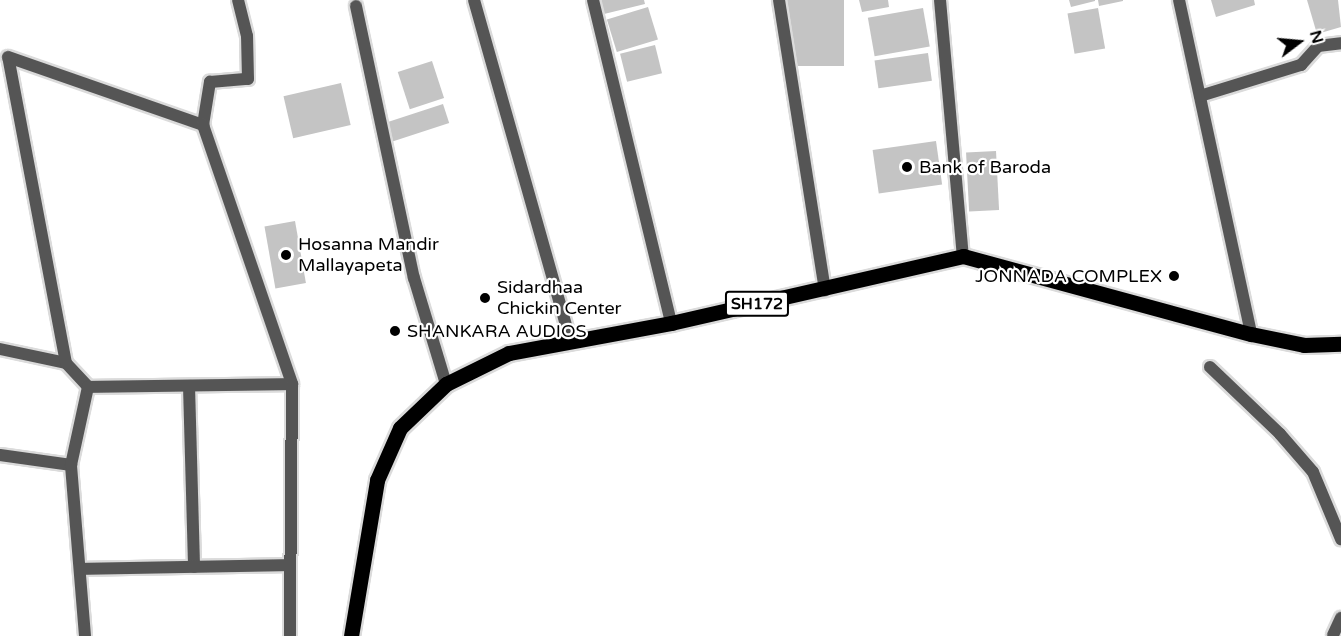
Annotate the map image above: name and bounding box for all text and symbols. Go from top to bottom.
north arrow [1269,12,1329,72]
text: N [1305,28,1328,46]
place label: Bank of Baroda [919,156,1051,178]
marker: Bank of Baroda [900,160,914,174]
place label: Hosanna Mandir Mallayapeta [298,234,439,276]
marker: Hosanna Mandir Mallayapeta [279,248,293,262]
place label: JONNADA COMPLEX [975,265,1162,287]
marker: JONNADA COMPLEX [1167,269,1181,283]
place label: Sidardhaa Chickin Center [497,277,621,320]
marker: Sidardhaa Chickin Center [478,291,492,305]
road number: SH172 [724,291,790,317]
place label: SHANKARA AUDIOS [407,320,587,342]
marker: SHANKARA AUDIOS [388,324,402,338]

